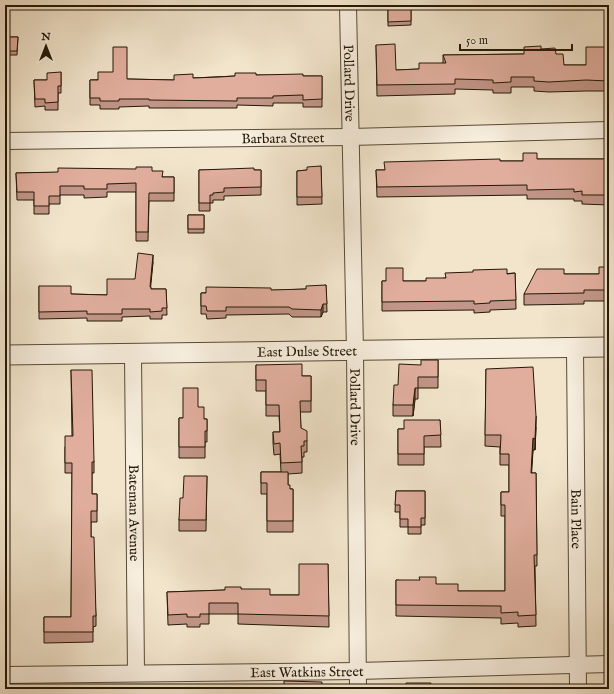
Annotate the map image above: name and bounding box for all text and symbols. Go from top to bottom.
north arrow [26,26,66,66]
scale bar [460,26,572,52]
text: N [40,30,51,44]
text: 50 m [466,33,488,48]
street label: Pollard Drive [339,44,358,122]
street label: Barbara Street [241,129,325,148]
street label: East Dulse Street [257,342,357,362]
street label: Pollard Drive [345,368,364,446]
street label: Bateman Avenue [124,465,143,562]
street label: Bain Place [566,489,585,550]
street label: East Watkins Street [250,663,364,682]

